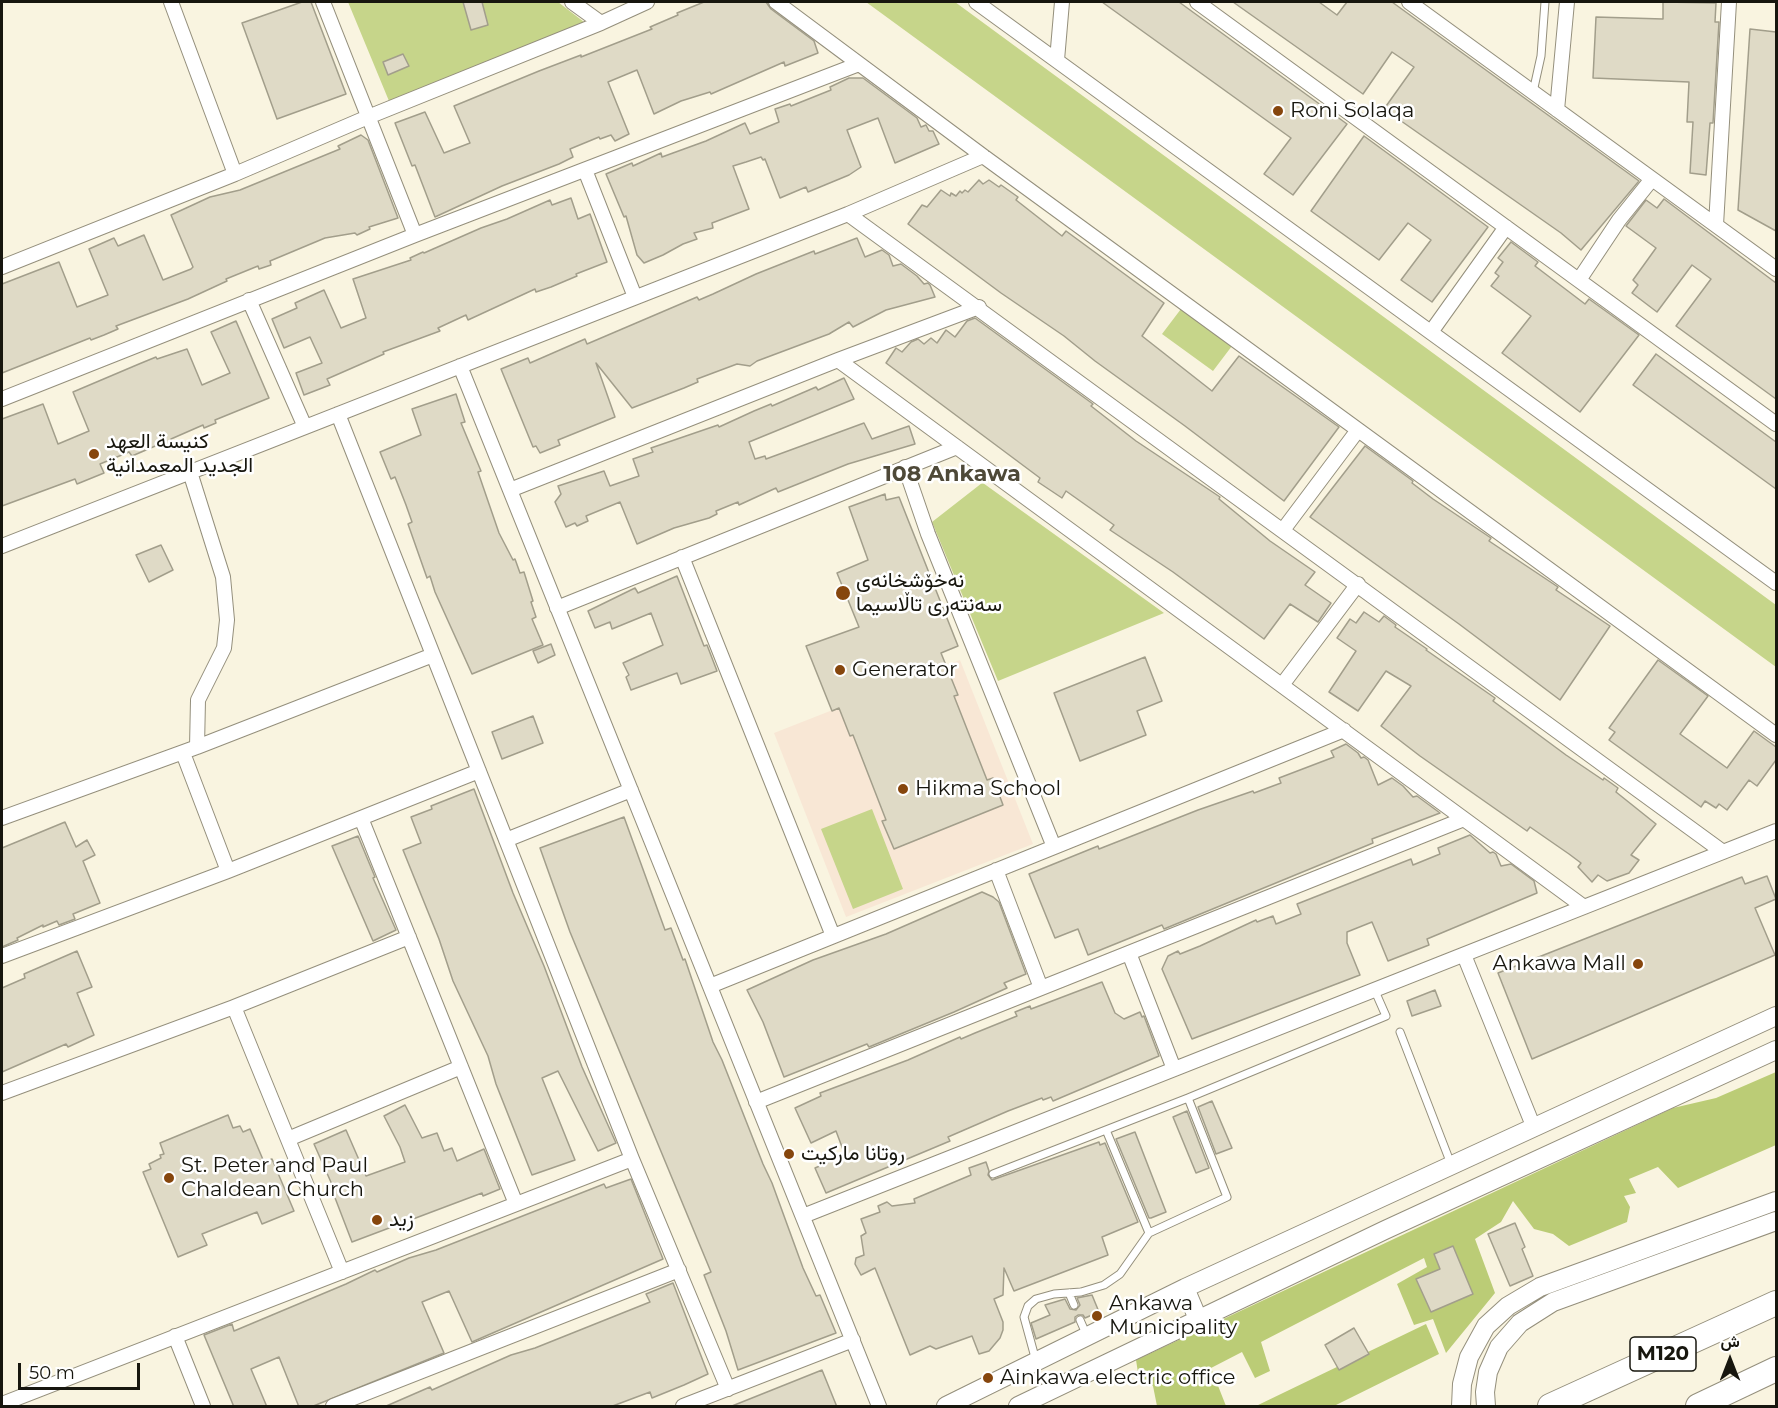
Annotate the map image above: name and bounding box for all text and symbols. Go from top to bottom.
place label: Roni Solaqa [1290,98,1414,124]
marker: Roni Solaqa [1271,104,1285,118]
place label: كنيسة العهد الجديد المعمدانية [106,429,253,479]
marker: كنيسة العهد الجديد المعمدانية [87,447,101,461]
district label: 108 Ankawa [883,462,1021,488]
place label: نەخۆشخانەی سەنتەری تاڵاسیما [856,568,1002,618]
marker: نەخۆشخانەی سەنتەری تاڵاسیما [834,584,852,602]
place label: Generator [852,657,957,683]
marker: Generator [833,663,847,677]
place label: Hikma School [915,776,1061,802]
marker: Hikma School [896,782,910,796]
place label: Ankawa Mall [1493,951,1626,977]
marker: Ankawa Mall [1631,957,1645,971]
place label: روتانا ماركيت [801,1141,905,1167]
marker: روتانا ماركيت [782,1147,796,1161]
place label: St. Peter and Paul Chaldean Church [181,1153,368,1203]
marker: St. Peter and Paul Chaldean Church [162,1171,176,1185]
place label: زيد [389,1207,414,1233]
marker: زيد [370,1213,384,1227]
place label: Ankawa Municipality [1109,1291,1237,1341]
marker: Ankawa Municipality [1090,1309,1104,1323]
north arrow [1700,1330,1760,1390]
text: ش [1720,1332,1740,1351]
road number: M120 [1630,1337,1696,1371]
scale bar [21,1351,142,1389]
text: 50 m [29,1362,75,1384]
place label: Ainkawa electric office [1000,1365,1235,1391]
marker: Ainkawa electric office [981,1371,995,1385]

